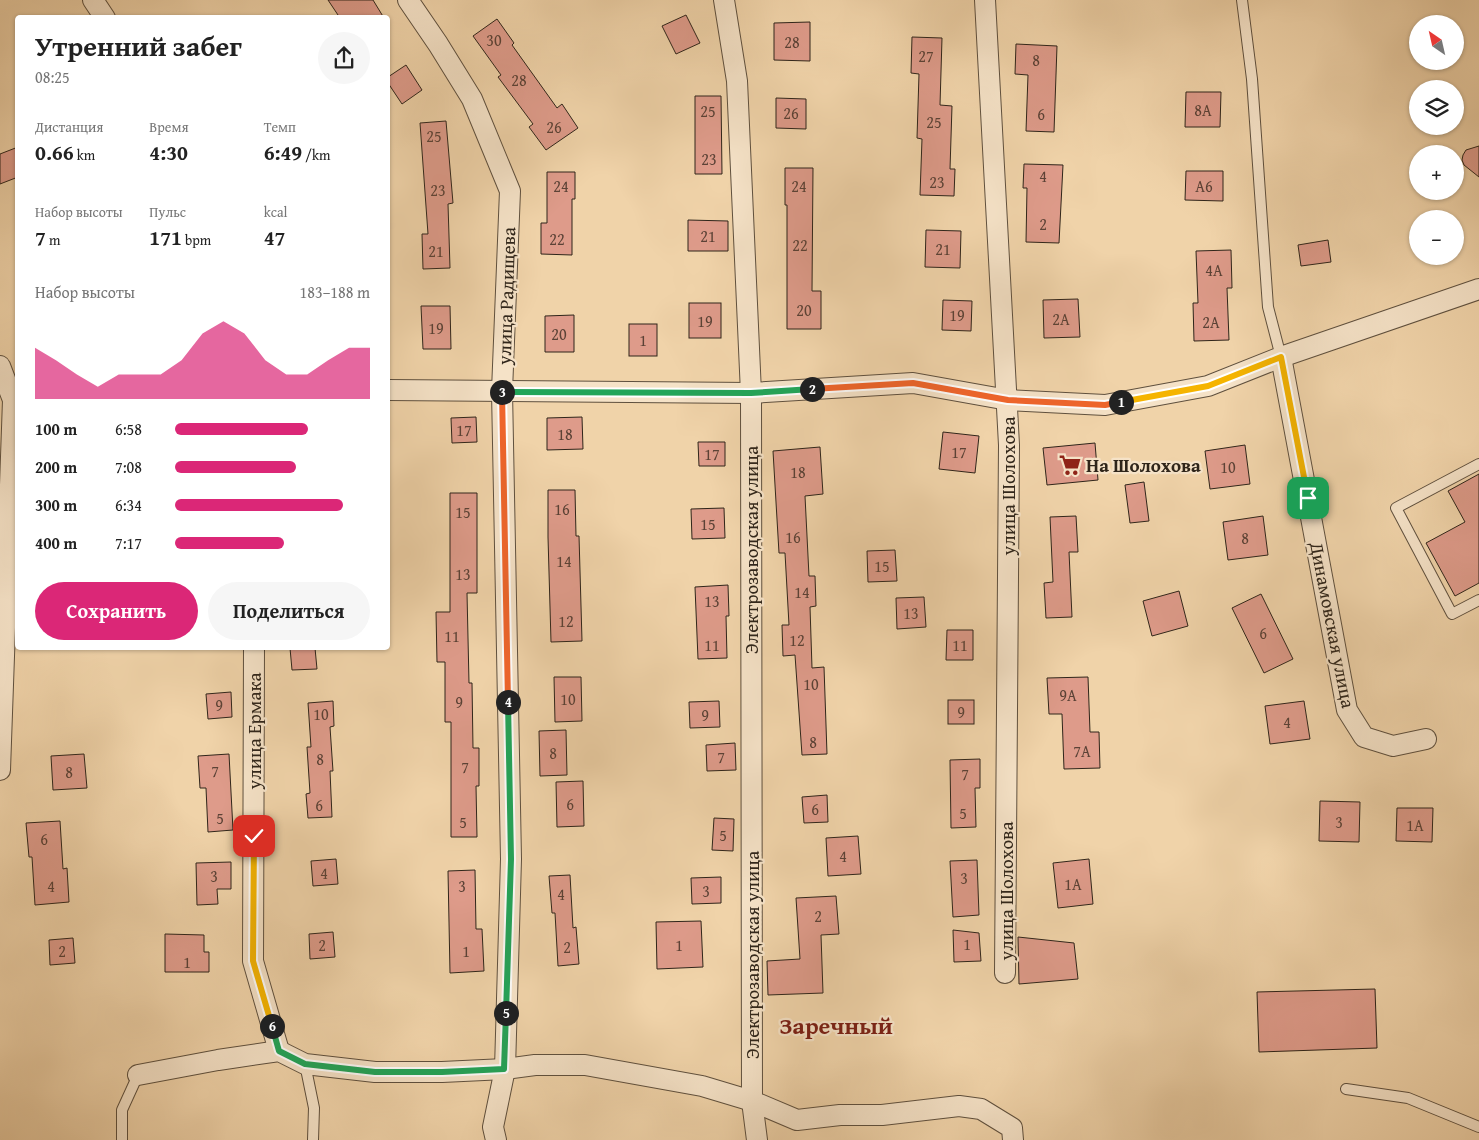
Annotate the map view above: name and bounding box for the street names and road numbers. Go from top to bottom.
street label: улица Радищева [490,226,522,367]
street label: улица Шолохова [994,417,1022,556]
street label: Электрозаводская улица [737,446,765,654]
street label: Динамовская улица [1303,539,1363,710]
street label: улица Ермака [240,673,268,790]
street label: улица Шолохова [992,822,1020,961]
street label: Электрозаводская улица [738,851,766,1059]

